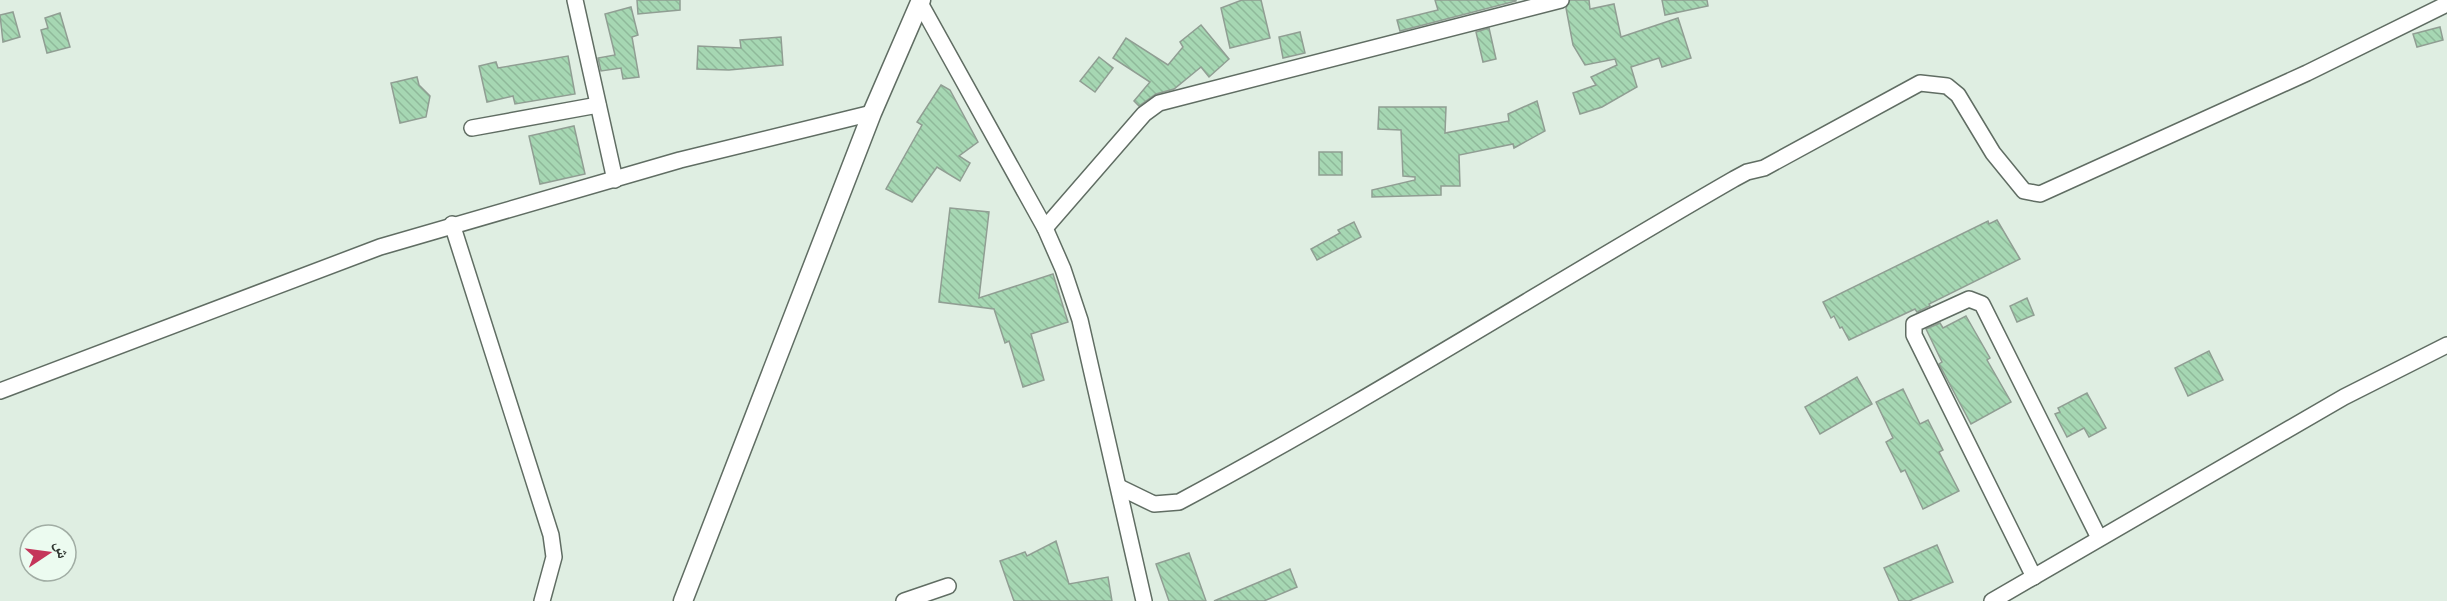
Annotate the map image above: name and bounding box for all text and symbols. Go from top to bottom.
north arrow [18,523,78,583]
text: ش [49,540,72,561]

